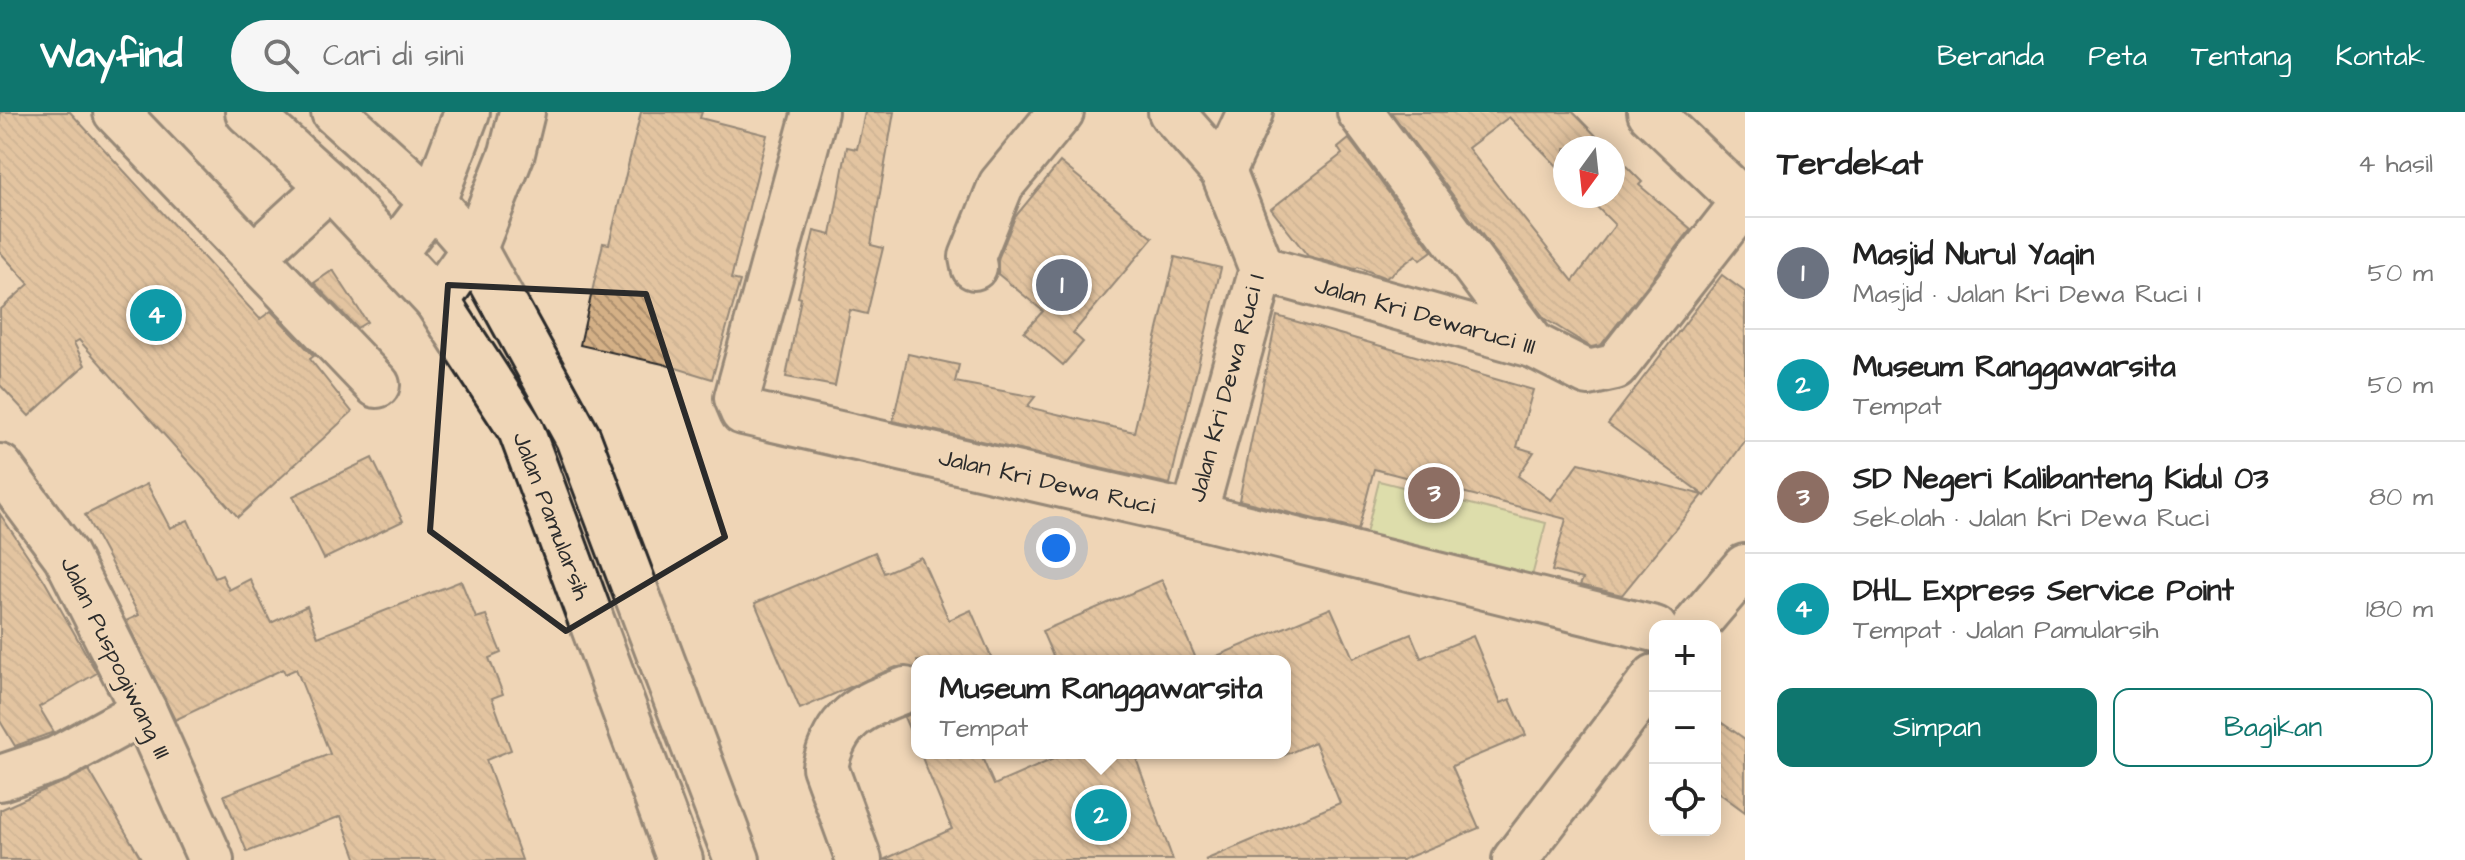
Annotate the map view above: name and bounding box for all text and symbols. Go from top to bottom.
search box [231,20,791,92]
text: Wayfind [40,30,183,82]
icon: search [259,34,303,78]
text: Cari di sini [323,35,463,77]
text: Beranda [1937,37,2044,76]
text: Peta [2088,37,2147,76]
text: Tentang [2191,37,2292,76]
text: Kontak [2336,37,2425,76]
north arrow [1553,136,1625,208]
text: Terdekat [1777,140,1923,188]
text: 4 hasil [2358,146,2433,182]
text: Masjid Nurul Yaqin [1853,234,2094,276]
pin: 1 [1036,255,1088,315]
text: 1 [1801,255,1805,291]
text: 50 m [2368,255,2433,291]
street label: Jalan Kri Dewaruci III [1311,268,1539,364]
street label: Jalan Kri Dewa Ruci I [1180,270,1274,506]
text: Masjid · Jalan Kri Dewa Ruci I [1853,276,2201,312]
pin: 4 [130,285,182,345]
text: Museum Ranggawarsita [1853,346,2176,388]
text: 2 [1796,367,1810,403]
text: 50 m [2368,367,2433,403]
text: Tempat [1853,388,1942,424]
street label: Jalan Pamularsih [503,427,599,605]
street label: Jalan Kri Dewa Ruci [935,441,1159,524]
text: SD Negeri Kalibanteng Kidul 03 [1853,458,2268,500]
pin: 3 [1408,463,1460,523]
text: 3 [1796,479,1810,515]
text: 80 m [2369,479,2433,515]
text: Sekolah · Jalan Kri Dewa Ruci [1853,500,2209,536]
your location [1036,528,1076,568]
street label: Jalan Puspogiwang III [50,551,179,765]
text: DHL Express Service Point [1853,570,2234,612]
text: 4 [1794,591,1812,627]
text: 180 m [2366,591,2433,627]
text: Tempat · Jalan Pamularsih [1853,612,2159,648]
map controls [1649,620,1721,836]
button: + [1649,620,1721,692]
popup [911,655,1291,759]
text: Museum Ranggawarsita [940,668,1262,710]
button: Simpan [1777,688,2097,767]
button: Bagikan [2113,688,2433,767]
button: − [1649,692,1721,764]
text: Tempat [940,710,1028,746]
button: locate [1649,764,1721,836]
pin: 2 [1075,785,1127,845]

